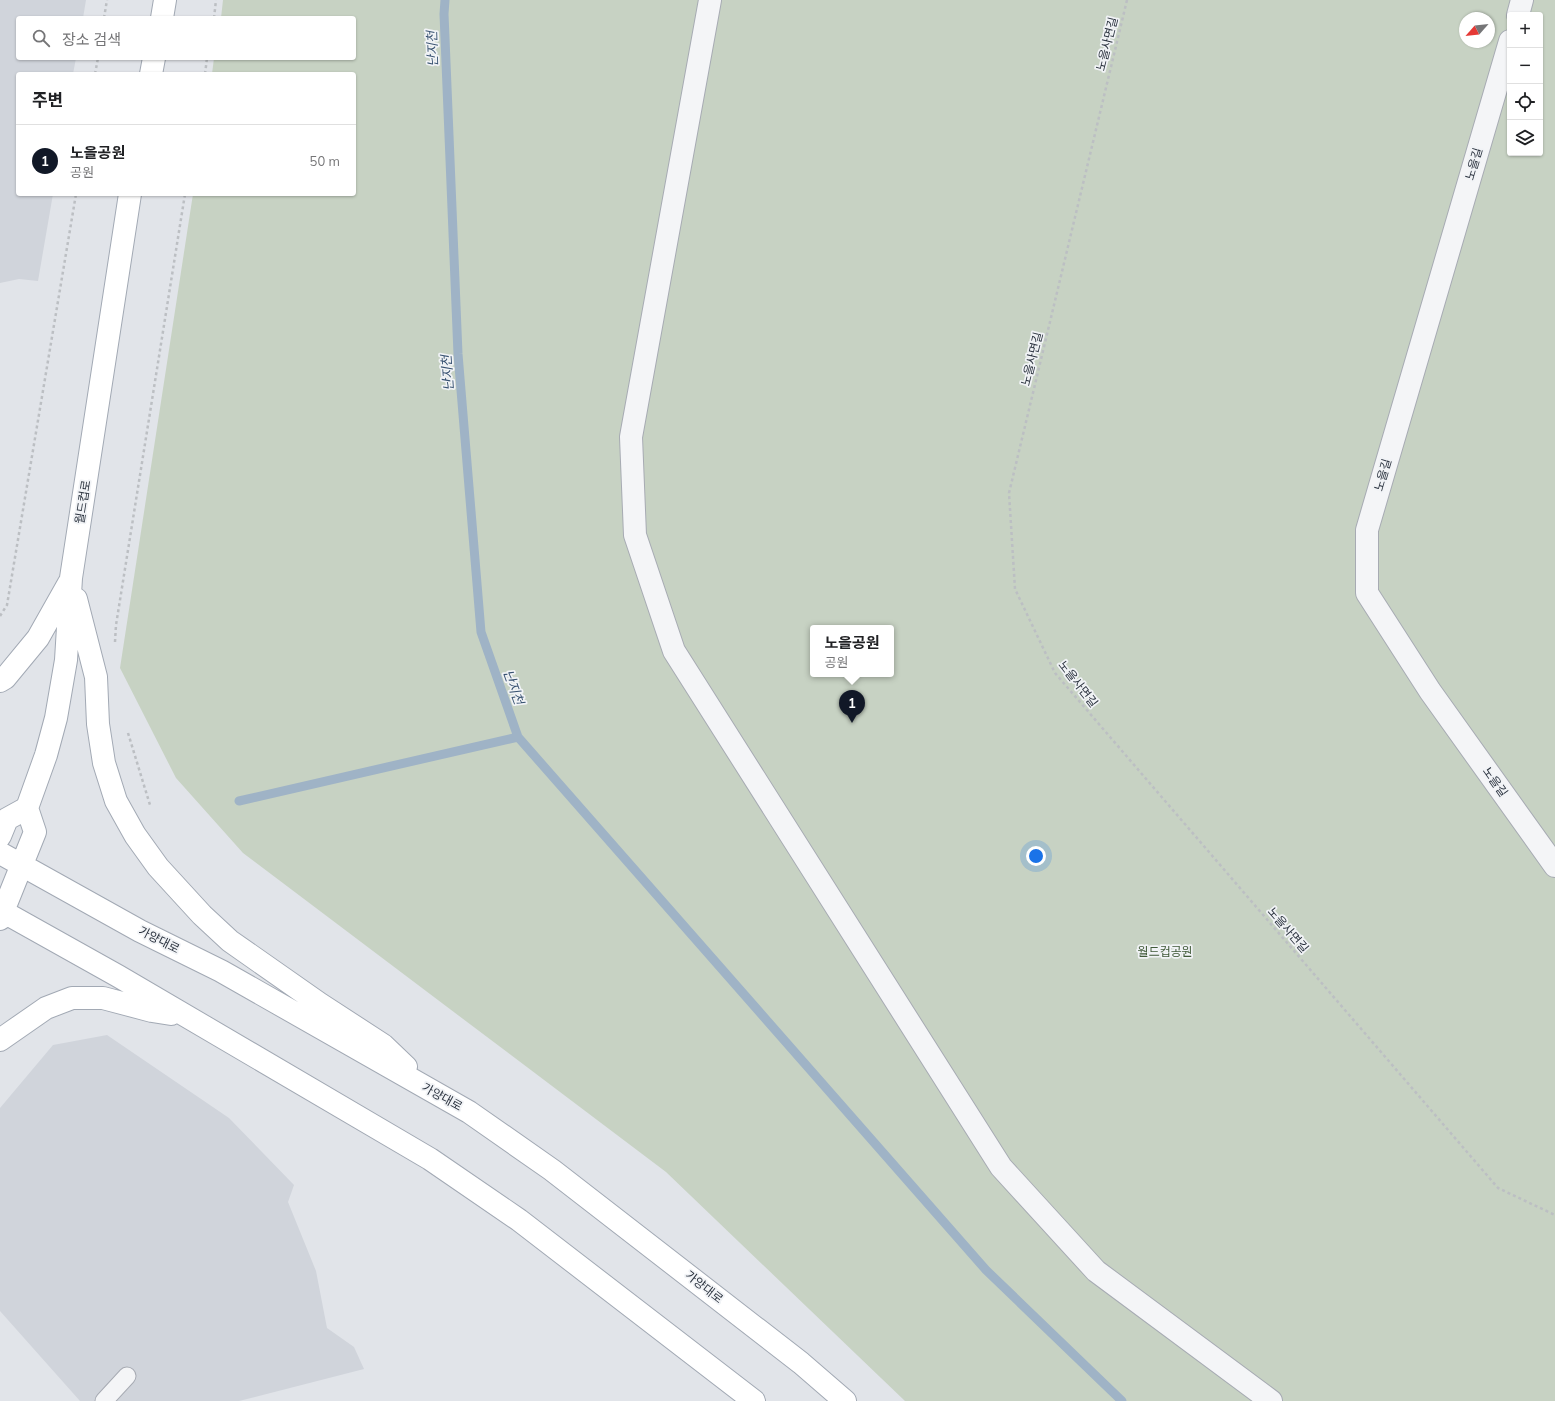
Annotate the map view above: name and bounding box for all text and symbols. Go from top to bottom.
north arrow [1459,12,1495,48]
map controls [1507,12,1543,156]
button: + [1507,12,1543,48]
street label: 노을사면길 [1093,15,1120,72]
search box [16,16,356,60]
icon: search [30,27,52,49]
text: 장소 검색 [62,30,121,49]
water label: 난지천 [423,30,441,67]
button: − [1507,48,1543,84]
button: locate [1507,84,1543,120]
text: 주변 [32,89,63,110]
button: layers [1507,120,1543,156]
text: 노을공원 [70,143,125,162]
street label: 노을길 [1462,146,1485,182]
text: 1 [41,153,49,169]
text: 50 m [310,153,340,169]
text: 공원 [70,164,94,180]
street label: 노을사면길 [1018,330,1045,387]
water label: 난지천 [438,354,456,391]
street label: 노을길 [1371,457,1394,493]
street label: 월드컵로 [72,479,93,525]
popup [810,625,894,677]
text: 노을공원 [824,633,880,652]
text: 공원 [824,654,848,670]
street label: 노을사면길 [1055,657,1101,710]
water label: 난지천 [500,667,528,708]
pin: 1 [839,690,865,723]
street label: 노을길 [1480,764,1511,800]
your location [1026,846,1046,866]
street label: 노을사면길 [1265,904,1312,955]
street label: 가양대로 [136,923,182,956]
park label: 월드컵공원 [1137,944,1193,959]
street label: 가양대로 [419,1079,465,1114]
street label: 가양대로 [682,1267,726,1306]

